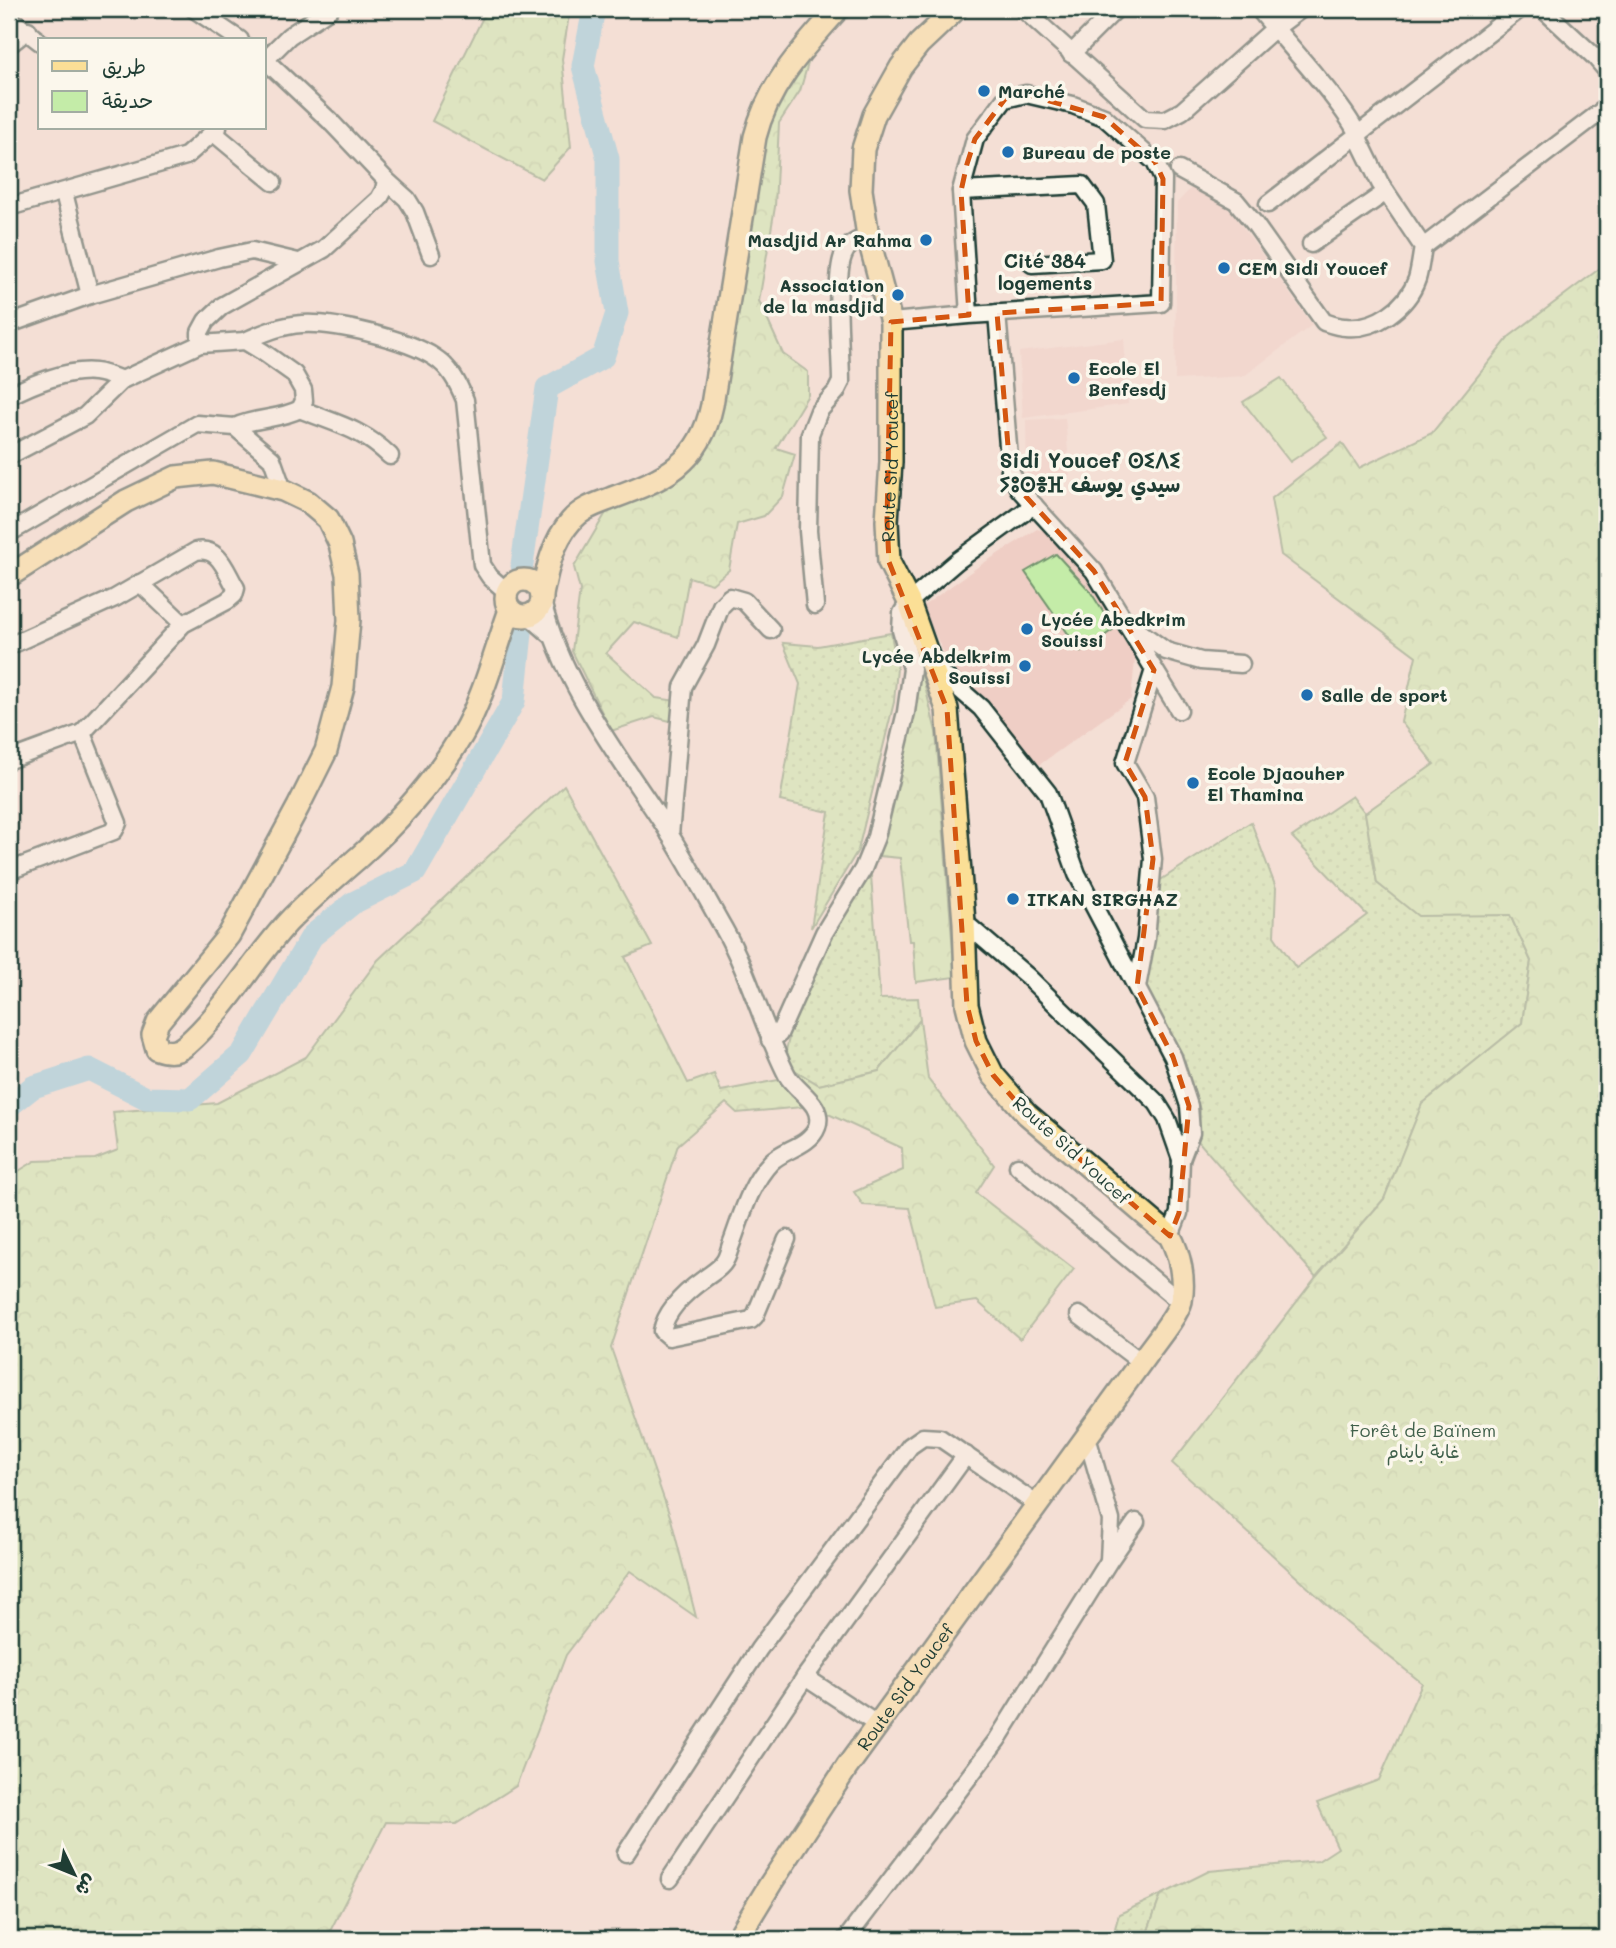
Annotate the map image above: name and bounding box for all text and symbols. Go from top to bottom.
legend [38,38,266,130]
text: طريق [102,52,146,79]
place label: Marché [998,79,1065,103]
marker: Marché [976,83,992,99]
text: حديقة [102,86,153,113]
place label: Bureau de poste [1022,140,1171,164]
marker: Bureau de poste [1000,144,1016,160]
place label: Masdjid Ar Rahma [747,228,912,252]
marker: Masdjid Ar Rahma [918,232,934,248]
district label: Cité 384 logements [998,248,1092,295]
place label: CEM Sidi Youcef [1238,256,1388,280]
marker: CEM Sidi Youcef [1216,260,1232,276]
place label: Association de la masdjid [763,273,884,318]
marker: Association de la masdjid [890,287,906,303]
place label: Ecole El Benfesdj [1088,356,1167,401]
marker: Ecole El Benfesdj [1066,370,1082,386]
street label: Route Sid Youcef [875,391,903,543]
district label: Sidi Youcef ⵙⵉⴷⵉ ⵢⵓⵙⴻⴼ سيدي يوسف [999,446,1181,501]
place label: Lycée Abedkrim Souissi [1041,607,1185,652]
marker: Lycée Abedkrim Souissi [1019,621,1035,637]
place label: Lycée Abdelkrim Souissi [862,644,1011,689]
marker: Lycée Abdelkrim Souissi [1017,658,1033,674]
place label: Salle de sport [1321,683,1448,707]
marker: Salle de sport [1299,687,1315,703]
place label: Ecole Djaouher El Thamina [1207,761,1345,806]
marker: Ecole Djaouher El Thamina [1185,775,1201,791]
place label: ITKAN SIRGHAZ [1027,887,1178,911]
marker: ITKAN SIRGHAZ [1005,891,1021,907]
street label: Route Sid Youcef [1008,1091,1137,1210]
park label: Forêt de Baïnem غابة باينام [1350,1418,1496,1466]
street label: Route Sid Youcef [851,1618,960,1755]
north arrow [38,1840,108,1910]
text: ش [70,1870,103,1902]

